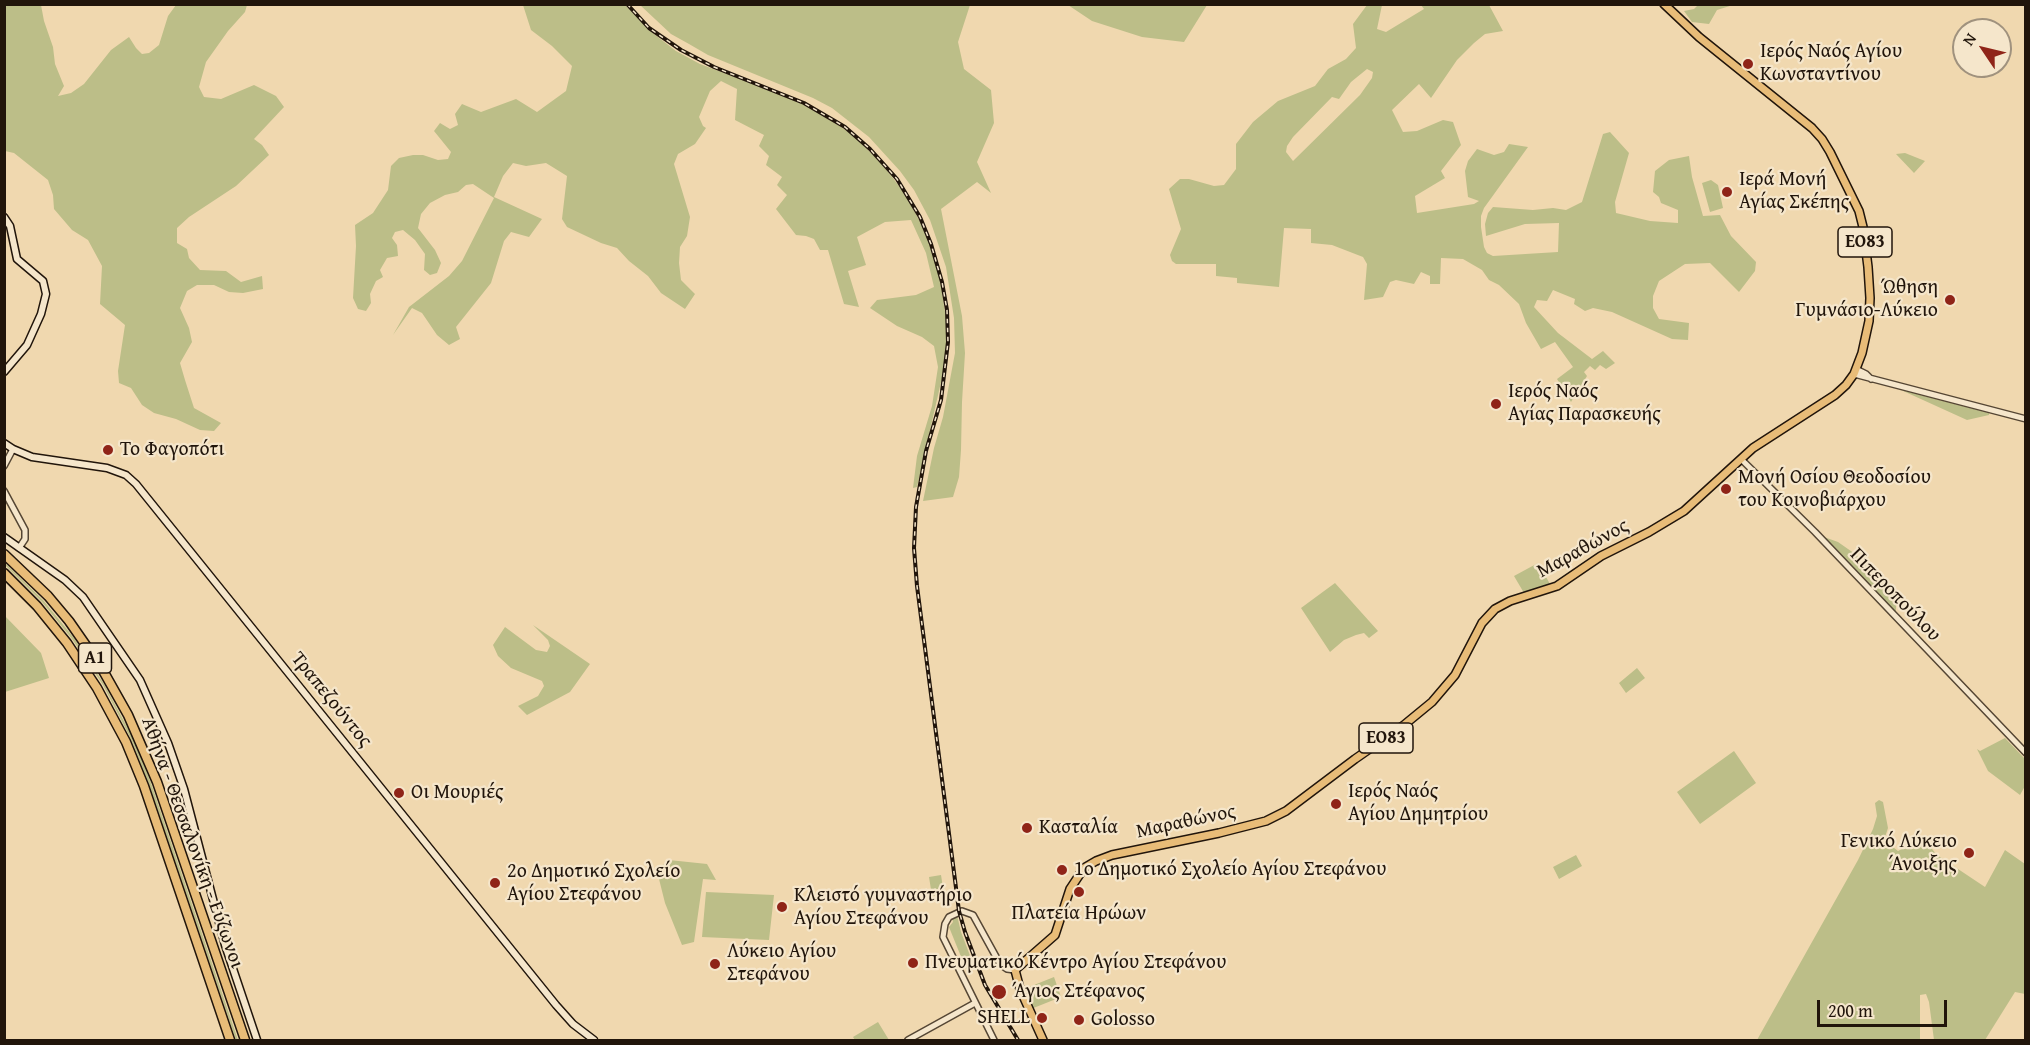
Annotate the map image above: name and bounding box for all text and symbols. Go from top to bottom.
north arrow [1952,18,2012,78]
text: N [1956,28,1982,50]
place label: Ιερός Ναός Αγίου Κωνσταντίνου [1760,40,1902,87]
marker: Ιερός Ναός Αγίου Κωνσταντίνου [1741,57,1755,71]
place label: Ιερά Μονή Αγίας Σκέπης [1739,168,1849,215]
marker: Ιερά Μονή Αγίας Σκέπης [1720,185,1734,199]
road number: ΕΟ83 [1838,227,1892,257]
place label: Ώθηση Γυμνάσιο-Λύκειο [1796,276,1938,323]
marker: Ώθηση Γυμνάσιο-Λύκειο [1943,293,1957,307]
place label: Ιερός Ναός Αγίας Παρασκευής [1508,380,1661,427]
marker: Ιερός Ναός Αγίας Παρασκευής [1489,397,1503,411]
place label: Το Φαγοπότι [120,438,224,462]
marker: Το Φαγοπότι [101,443,115,457]
place label: Μονή Οσίου Θεοδοσίου του Κοινοβιάρχου [1738,466,1931,513]
marker: Μονή Οσίου Θεοδοσίου του Κοινοβιάρχου [1719,482,1733,496]
street label: Μαραθώνος [1533,514,1633,584]
street label: Πιπεροπούλου [1844,543,1946,647]
road number: Α1 [78,643,112,673]
street label: Τραπεζούντος [285,647,377,753]
street label: Αθήνα - Θεσσαλονίκη - Εύζωνοι [135,714,249,972]
road number: ΕΟ83 [1359,723,1413,753]
place label: Ιερός Ναός Αγίου Δημητρίου [1348,780,1488,827]
place label: Οι Μουριές [411,781,504,805]
marker: Οι Μουριές [392,786,406,800]
marker: Ιερός Ναός Αγίου Δημητρίου [1329,797,1343,811]
street label: Μαραθώνος [1134,800,1238,844]
place label: Κασταλία [1039,816,1118,840]
marker: Κασταλία [1020,821,1034,835]
place label: Γενικό Λύκειο Άνοιξης [1841,830,1957,877]
marker: Γενικό Λύκειο Άνοιξης [1962,846,1976,860]
place label: 1ο Δημοτικό Σχολείο Αγίου Στεφάνου [1074,858,1386,882]
place label: 2ο Δημοτικό Σχολείο Αγίου Στεφάνου [507,860,680,907]
marker: 1ο Δημοτικό Σχολείο Αγίου Στεφάνου [1055,863,1069,877]
marker: 2ο Δημοτικό Σχολείο Αγίου Στεφάνου [488,876,502,890]
place label: Κλειστό γυμναστήριο Αγίου Στεφάνου [794,884,972,931]
marker: Πλατεία Ηρώων [1072,885,1086,899]
marker: Κλειστό γυμναστήριο Αγίου Στεφάνου [775,900,789,914]
place label: Πλατεία Ηρώων [1012,902,1146,926]
place label: Λύκειο Αγίου Στεφάνου [727,940,836,987]
place label: Πνευματικό Κέντρο Αγίου Στεφάνου [925,951,1226,975]
marker: Πνευματικό Κέντρο Αγίου Στεφάνου [906,956,920,970]
marker: Λύκειο Αγίου Στεφάνου [708,957,722,971]
place label: Άγιος Στέφανος [1012,980,1145,1004]
marker: Άγιος Στέφανος [990,983,1008,1001]
scale bar [1820,988,1950,1026]
text: 200 m [1828,997,1873,1024]
place label: SHELL [977,1006,1030,1030]
place label: Golosso [1091,1008,1155,1032]
marker: SHELL [1035,1011,1049,1025]
marker: Golosso [1072,1013,1086,1027]

